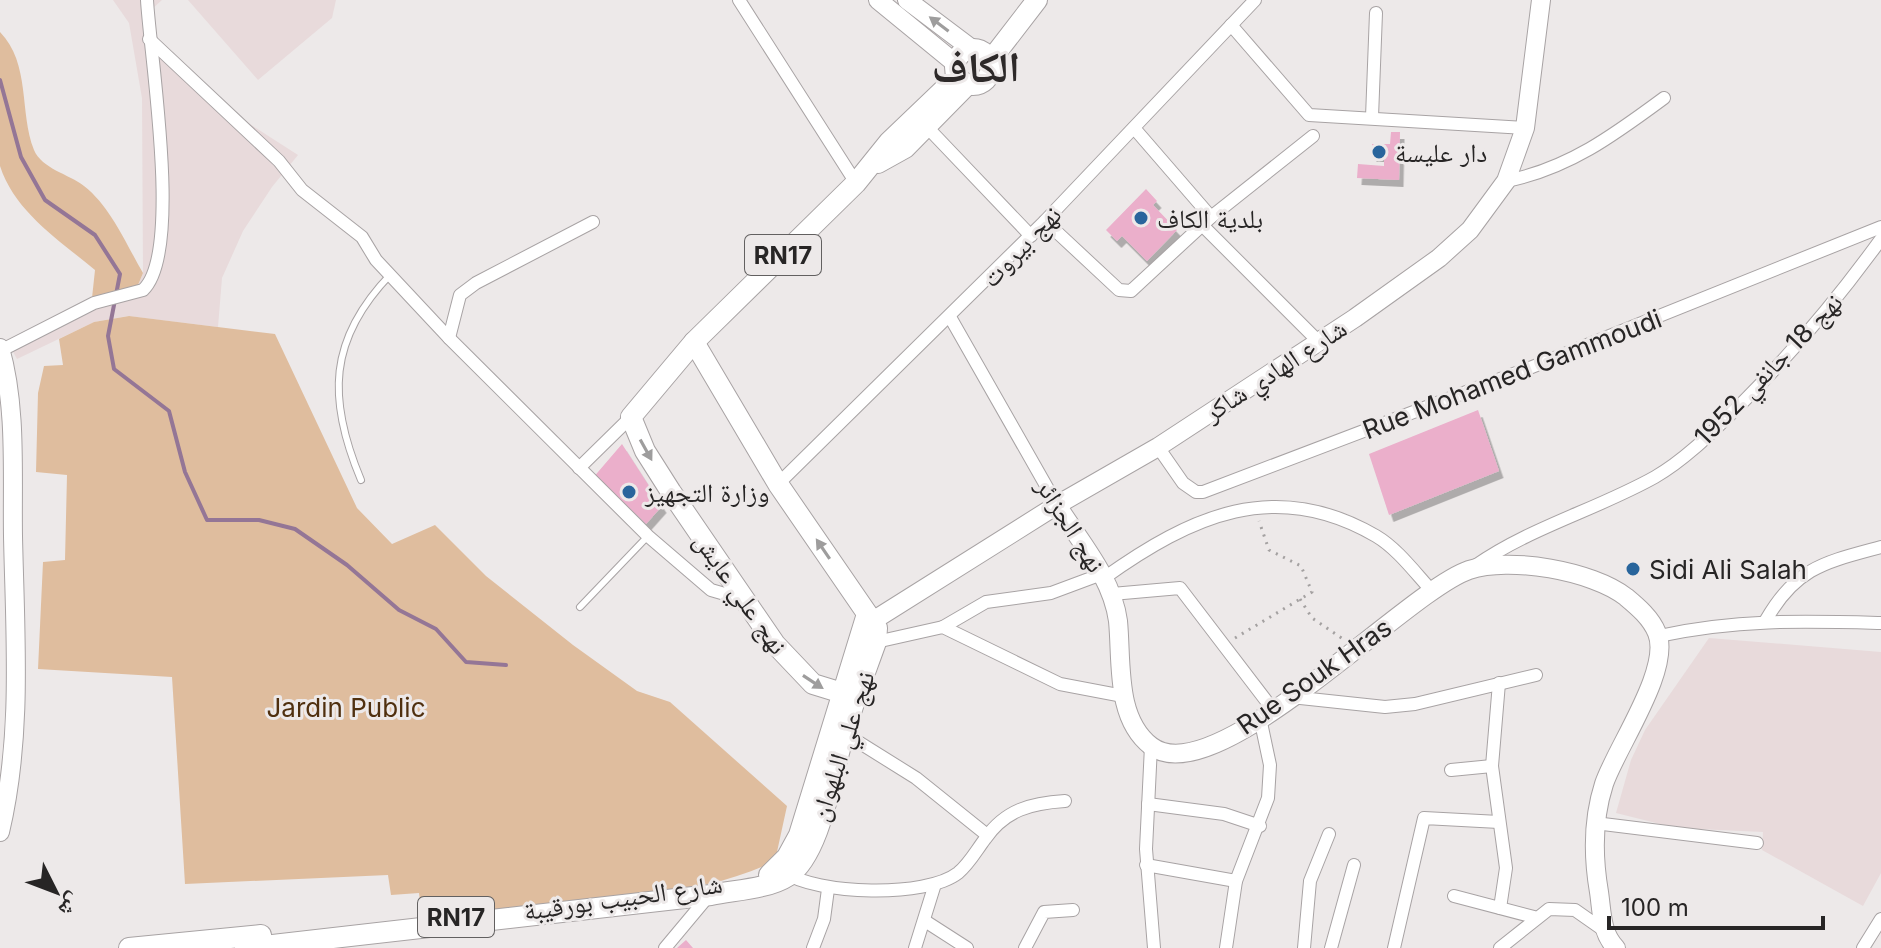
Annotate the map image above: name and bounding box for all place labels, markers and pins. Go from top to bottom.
place label: دار عليسة [1395,137,1487,168]
marker: دار عليسة [1370,143,1388,161]
place label: بلدية الكاف [1157,203,1263,234]
marker: بلدية الكاف [1132,209,1150,227]
place label: وزارة التجهيز [644,477,770,508]
marker: وزارة التجهيز [620,483,638,501]
place label: Sidi Ali Salah [1649,554,1807,585]
marker: Sidi Ali Salah [1624,560,1642,578]

